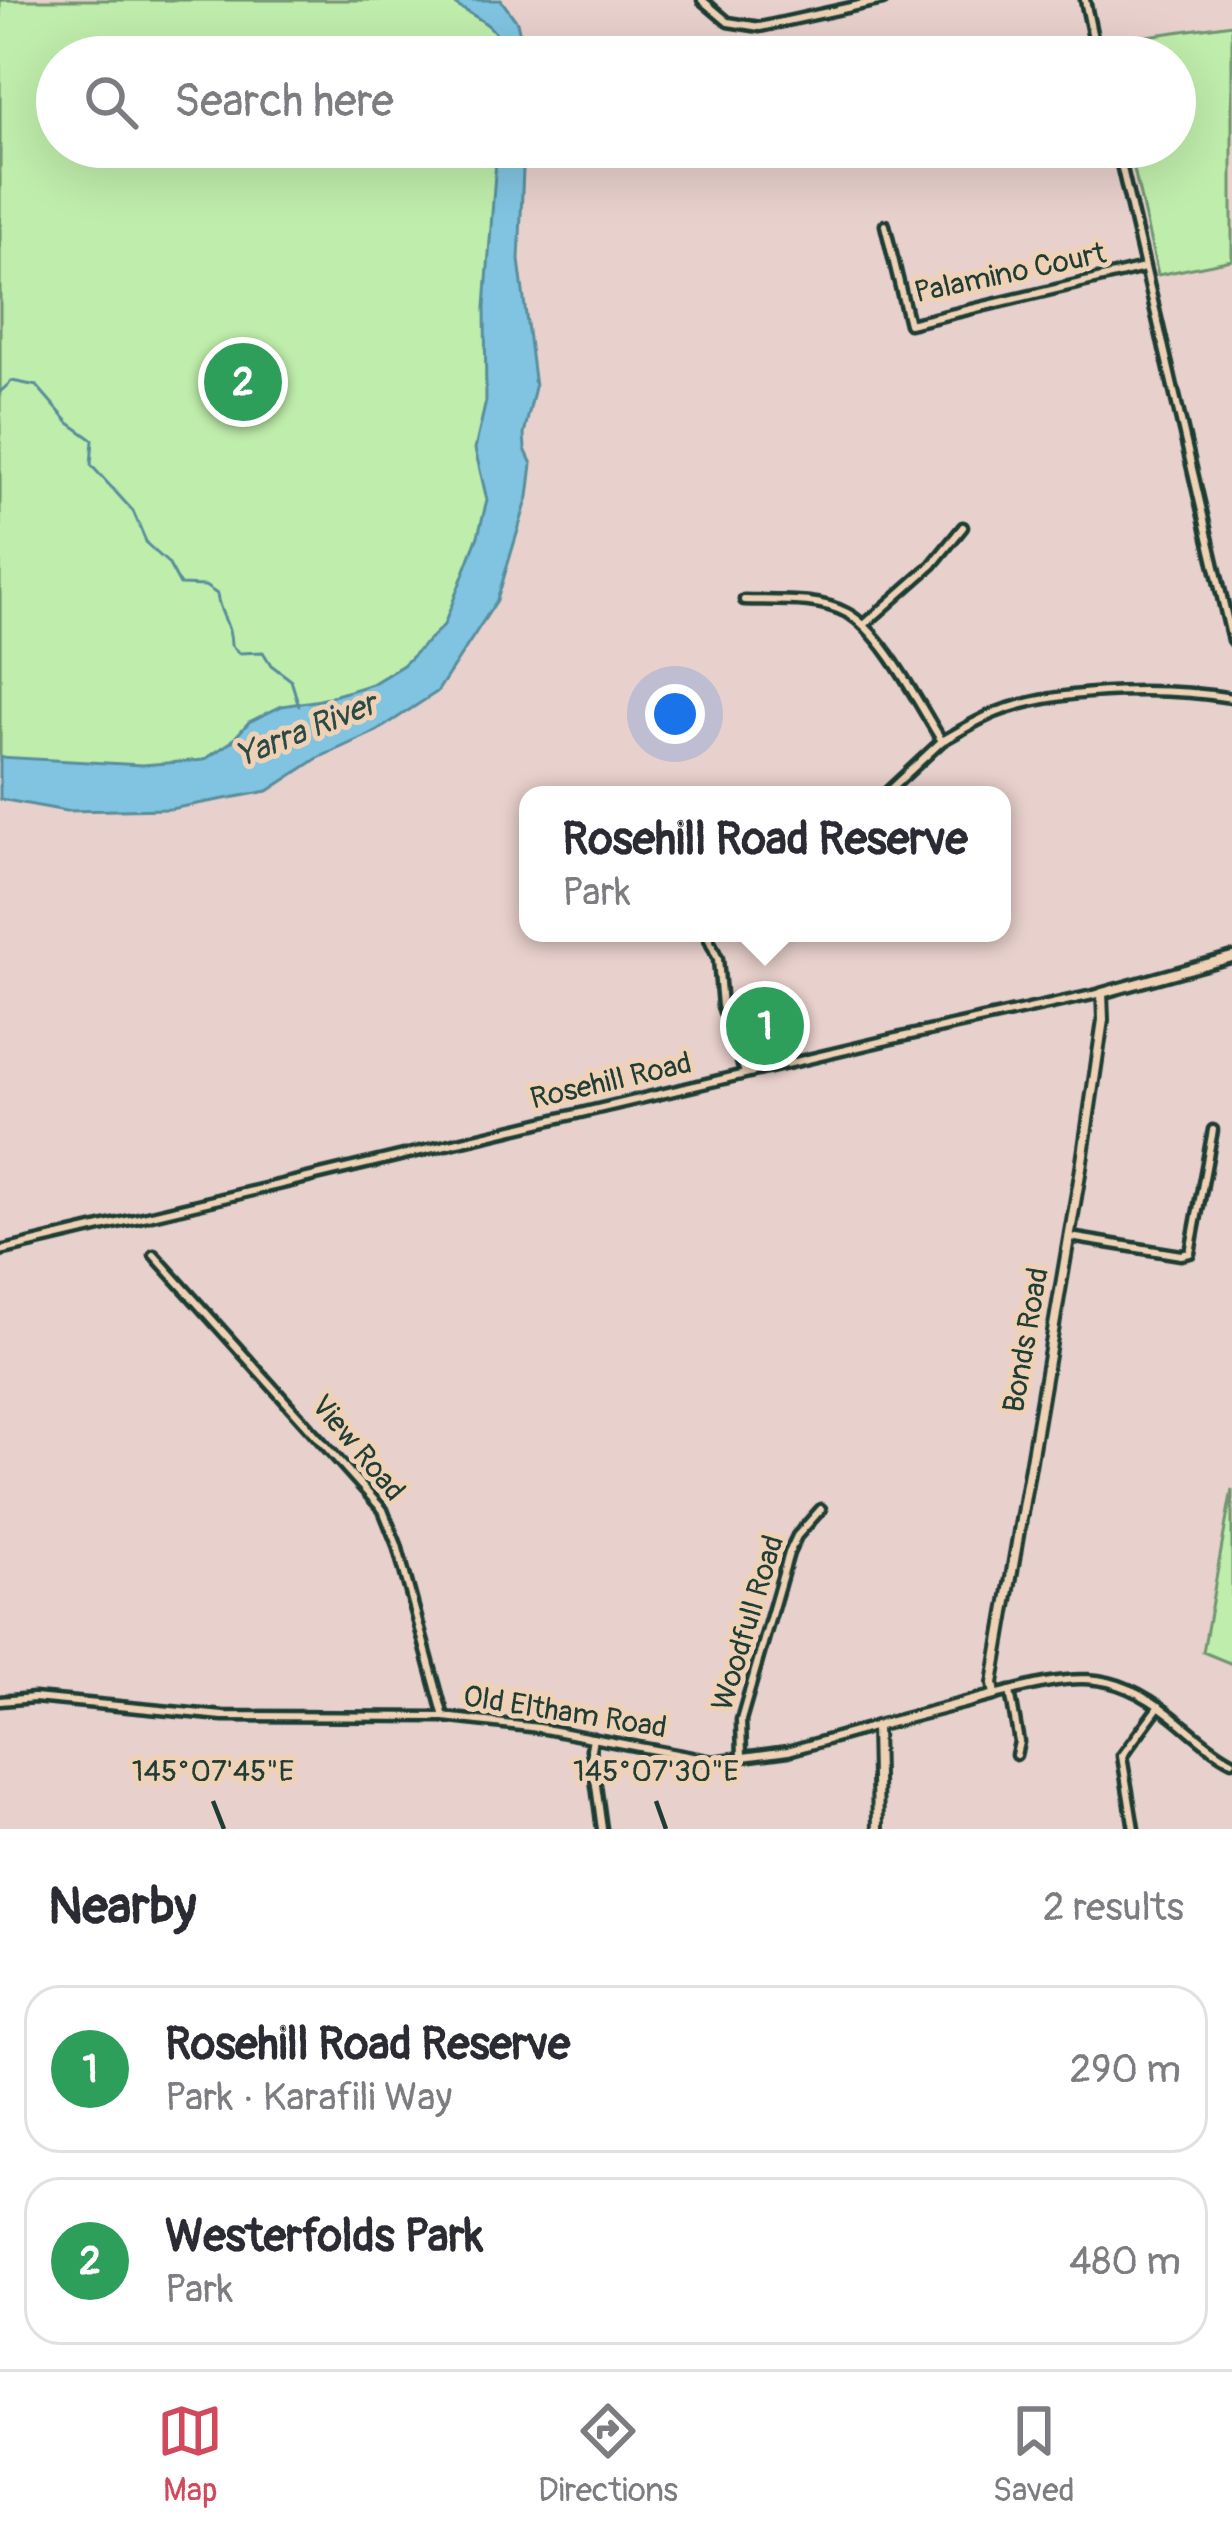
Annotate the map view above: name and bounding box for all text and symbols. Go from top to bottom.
search box [36,36,1196,168]
icon: search [78,69,144,135]
text: Search here [174,74,394,130]
street label: Palamino Court [911,234,1110,311]
pin: 2 [204,337,282,427]
water label: Yarra River [230,682,386,777]
your location [645,684,705,744]
popup [519,786,1011,942]
text: Rosehill Road Reserve [562,812,968,868]
text: Park [562,868,631,917]
pin: 1 [726,981,804,1071]
street label: Rosehill Road [527,1044,695,1118]
street label: Bonds Road [995,1265,1057,1415]
street label: View Road [303,1387,413,1509]
street label: Woodfull Road [704,1531,792,1715]
street label: Old Eltham Road [461,1678,669,1746]
text: 145°07'45"E [132,1753,294,1790]
text: 145°07'30"E [573,1753,739,1790]
text: Nearby [48,1875,196,1939]
text: 2 results [1043,1883,1184,1932]
text: Rosehill Road Reserve [165,2017,570,2073]
text: 1 [82,2045,98,2094]
text: 290 m [1069,2045,1181,2094]
text: Park · Karafili Way [165,2073,452,2122]
text: Westerfolds Park [165,2209,483,2265]
text: 2 [79,2237,101,2286]
text: 480 m [1069,2237,1181,2286]
text: Park [165,2265,233,2314]
tab: Map [157,2398,223,2511]
tab: Directions [538,2398,678,2511]
tab: Saved [993,2398,1075,2511]

